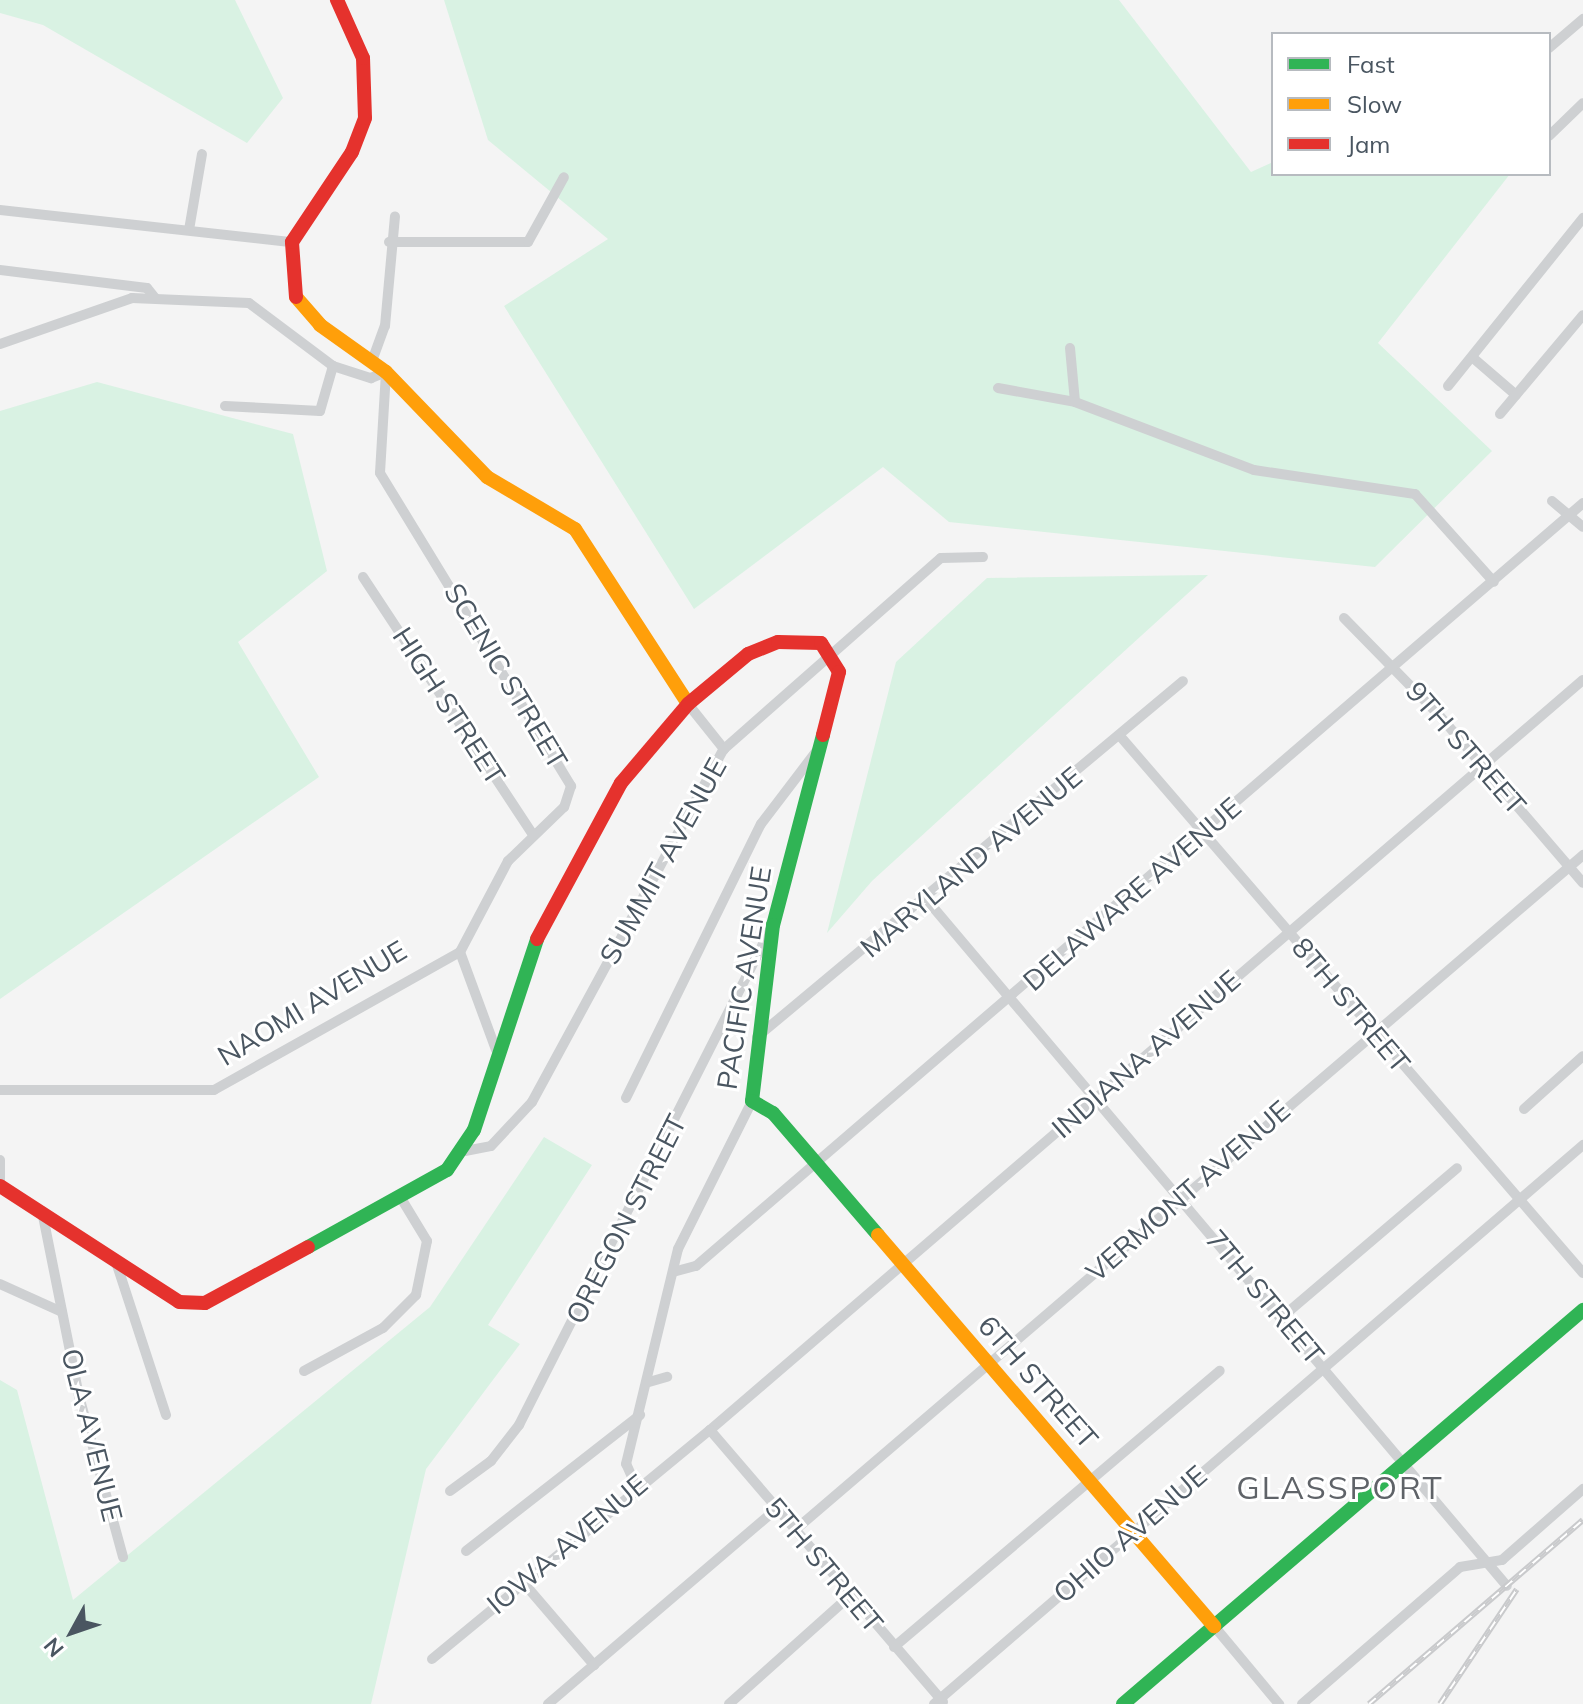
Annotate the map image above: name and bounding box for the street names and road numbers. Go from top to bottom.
street label: SCENIC STREET [437,577,575,775]
street label: HIGH STREET [386,621,512,791]
street label: 9TH STREET [1399,675,1533,821]
street label: SUMMIT AVENUE [592,752,734,970]
street label: MARYLAND AVENUE [854,760,1088,964]
street label: DELAWARE AVENUE [1016,790,1248,998]
street label: PACIFIC AVENUE [710,864,778,1092]
street label: 8TH STREET [1285,931,1417,1079]
street label: NAOMI AVENUE [212,933,412,1073]
street label: INDIANA AVENUE [1045,963,1247,1145]
street label: VERMONT AVENUE [1079,1093,1297,1289]
street label: OREGON STREET [559,1109,693,1329]
street label: 7TH STREET [1199,1223,1331,1371]
street label: 6TH STREET [971,1309,1105,1455]
street label: OLA AVENUE [54,1345,130,1525]
street label: OHIO AVENUE [1046,1458,1214,1610]
street label: IOWA AVENUE [480,1467,654,1621]
street label: 5TH STREET [758,1491,890,1639]

